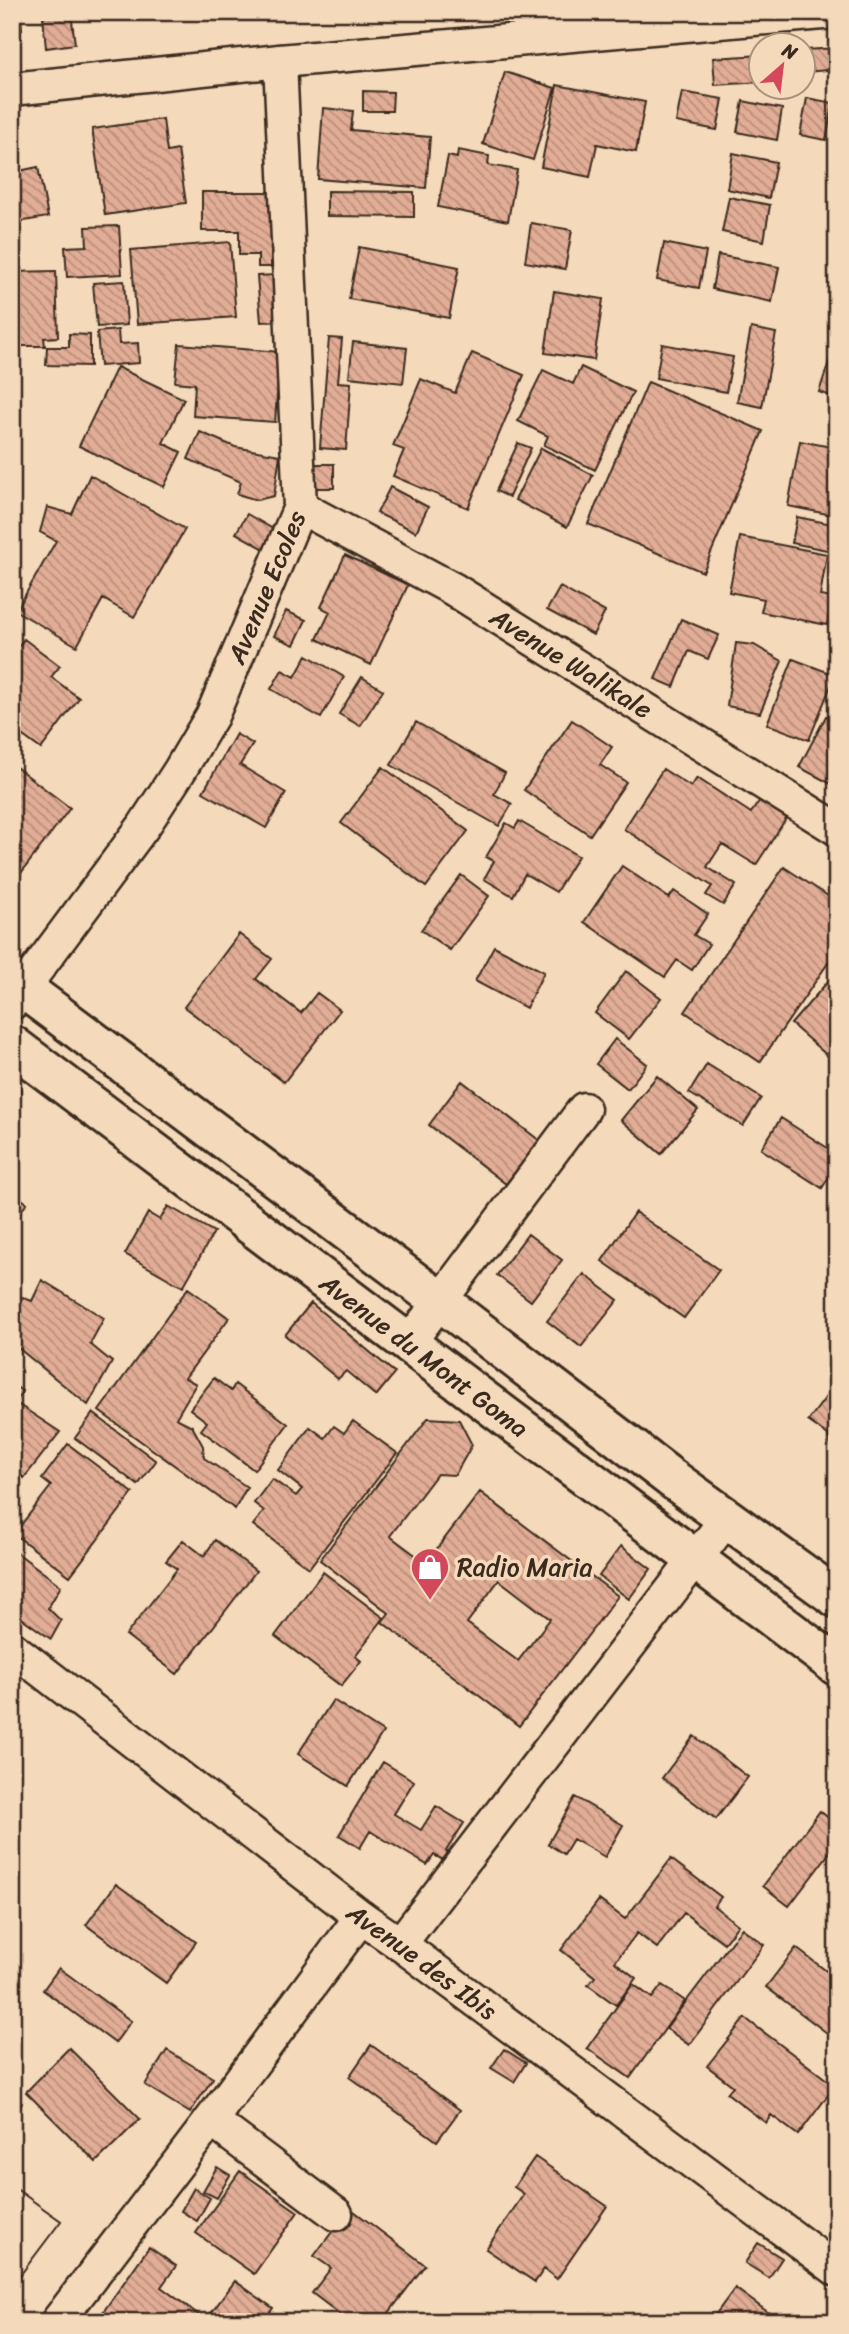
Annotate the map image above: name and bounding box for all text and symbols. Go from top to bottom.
north arrow [748,32,818,102]
text: N [775,33,804,69]
street label: Avenue Ecoles [213,503,319,672]
street label: Avenue Walikale [480,594,662,731]
street label: Avenue du Mont Goma [309,1260,539,1450]
place label: Radio Maria [457,1544,593,1590]
shop icon: Radio Maria [409,1546,451,1601]
street label: Avenue des Ibis [336,1890,508,2032]

